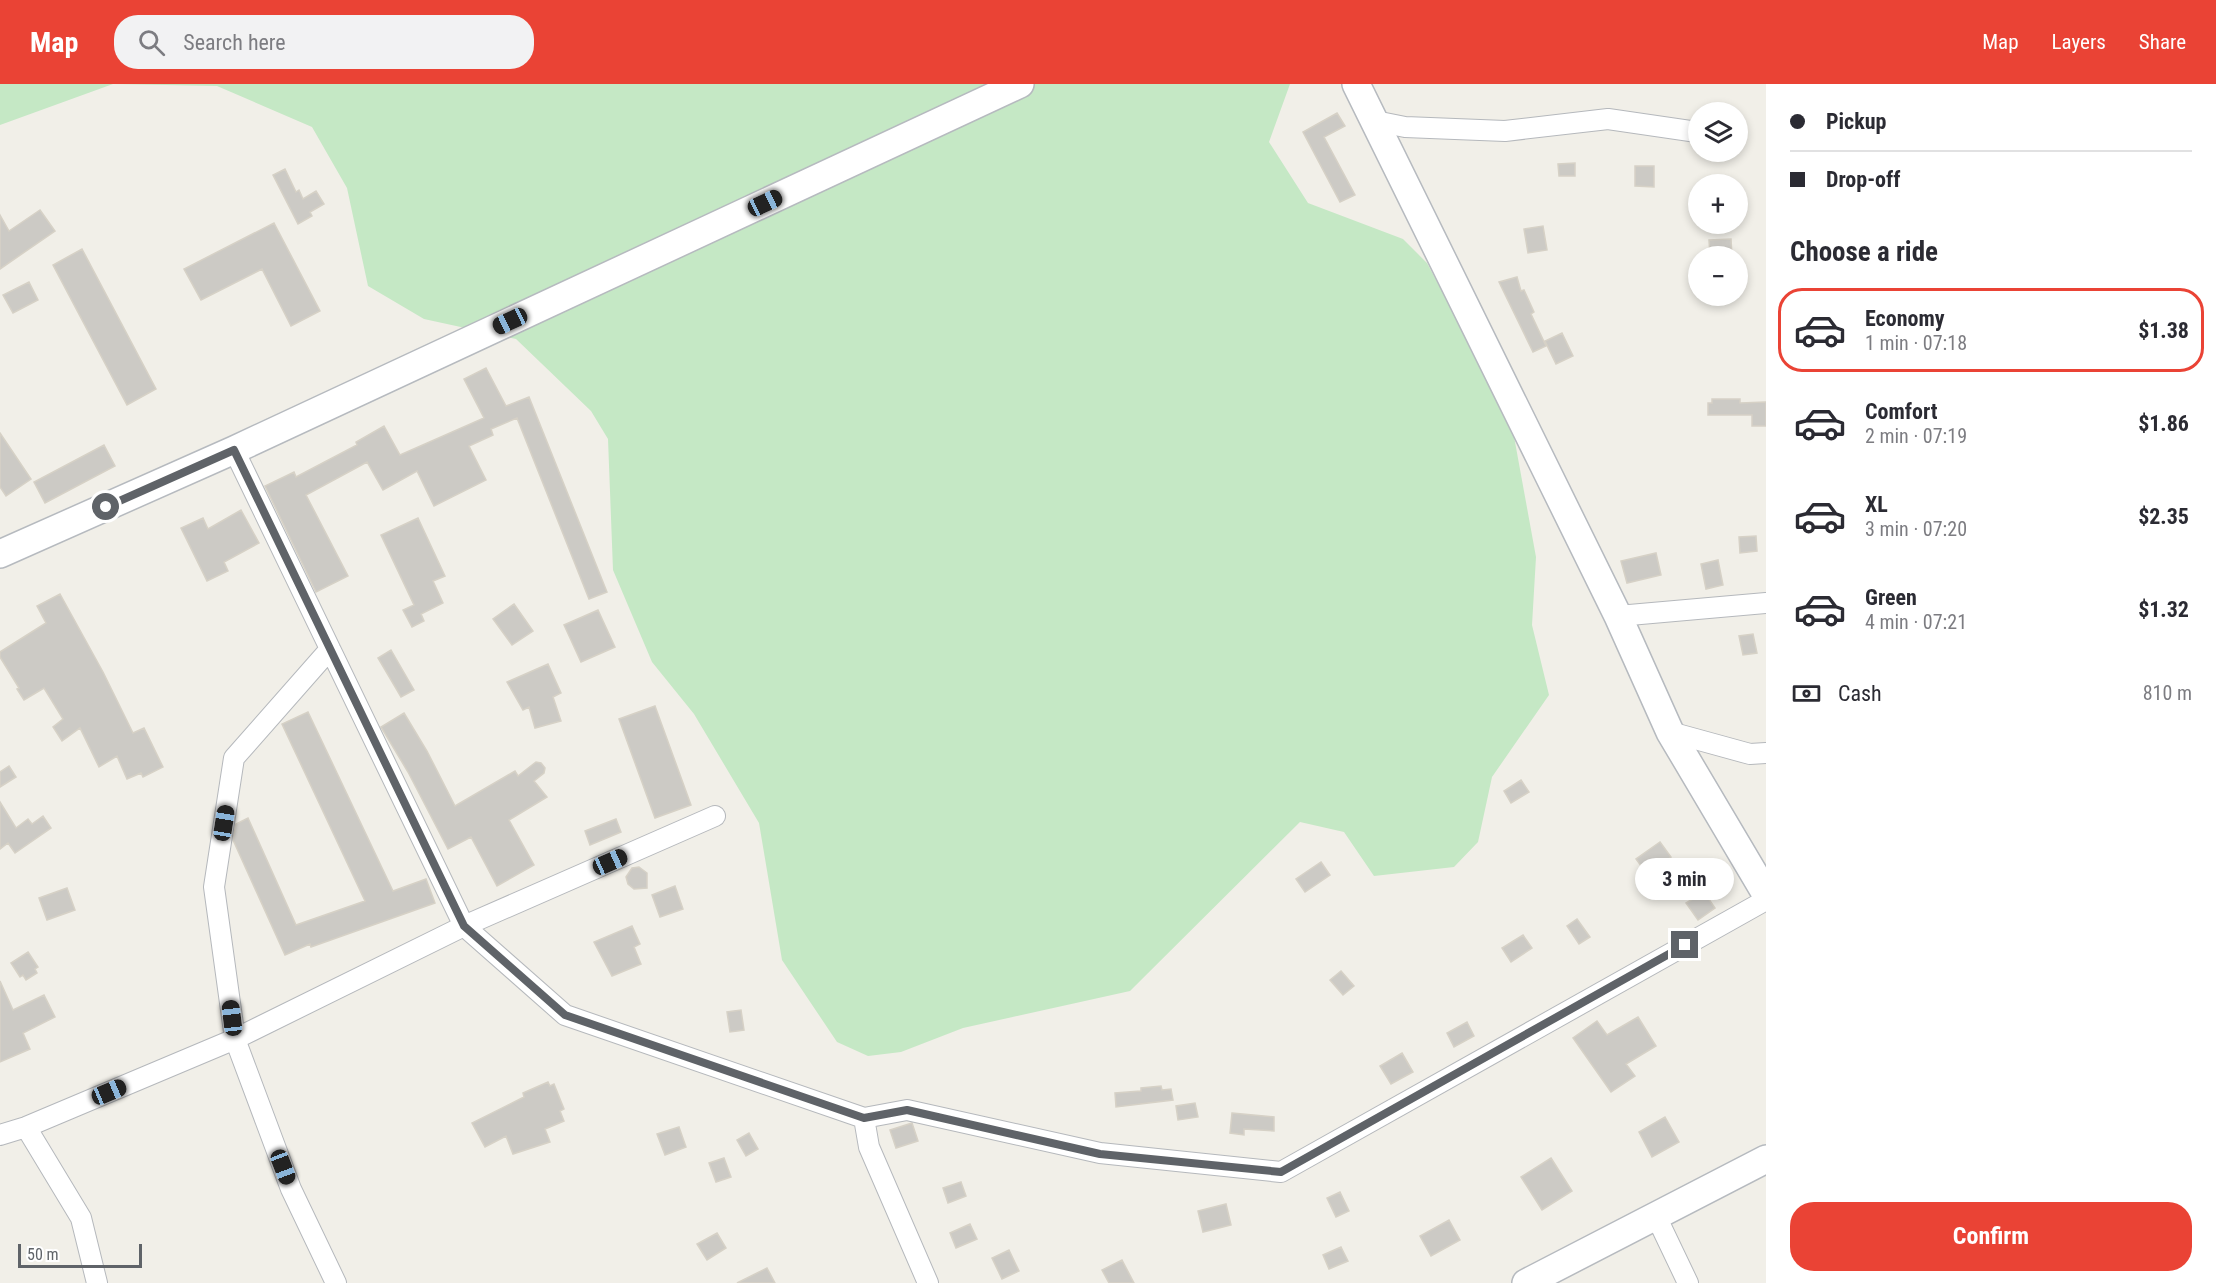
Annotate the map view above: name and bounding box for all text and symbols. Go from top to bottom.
search box [114,15,534,69]
text: Map [30,26,78,59]
icon: search [135,26,168,59]
text: Search here [183,30,286,55]
text: Map [1982,30,2019,54]
text: Layers [2052,30,2106,54]
text: Share [2139,30,2186,54]
map controls [1688,102,1748,306]
button: layers [1688,102,1748,162]
text: Pickup [1826,109,1886,134]
text: Drop-off [1826,167,1900,192]
button: + [1688,174,1748,234]
car [745,187,785,219]
text: Choose a ride [1790,236,1938,268]
button: − [1688,246,1748,306]
icon: car [1793,303,1847,357]
car [490,305,530,337]
text: Economy [1865,306,1945,331]
text: $1.38 [2138,318,2189,343]
text: 1 min · 07:18 [1865,331,1967,355]
icon: car [1793,396,1847,450]
text: Comfort [1865,399,1938,424]
text: $1.86 [2138,411,2189,436]
text: 2 min · 07:19 [1865,424,1967,448]
icon: car [1793,489,1847,543]
text: XL [1865,492,1888,517]
route start [92,493,119,520]
text: $2.35 [2138,504,2189,529]
text: 3 min · 07:20 [1865,517,1967,541]
icon: car [1793,582,1847,636]
text: Green [1865,585,1917,610]
text: $1.32 [2138,597,2189,622]
text: 4 min · 07:21 [1865,610,1967,634]
icon: cash [1790,677,1823,710]
text: Cash [1838,681,1882,706]
text: 810 m [2143,681,2192,705]
car [212,804,236,842]
car [590,846,630,878]
callout: 3 min [1636,858,1734,900]
text: 3 min [1662,867,1707,891]
route end [1671,931,1698,958]
car [221,999,243,1037]
car [89,1077,129,1107]
car [268,1147,298,1187]
button: Confirm [1790,1202,2192,1271]
scale bar [18,1241,142,1268]
text: 50 m [27,1245,59,1264]

